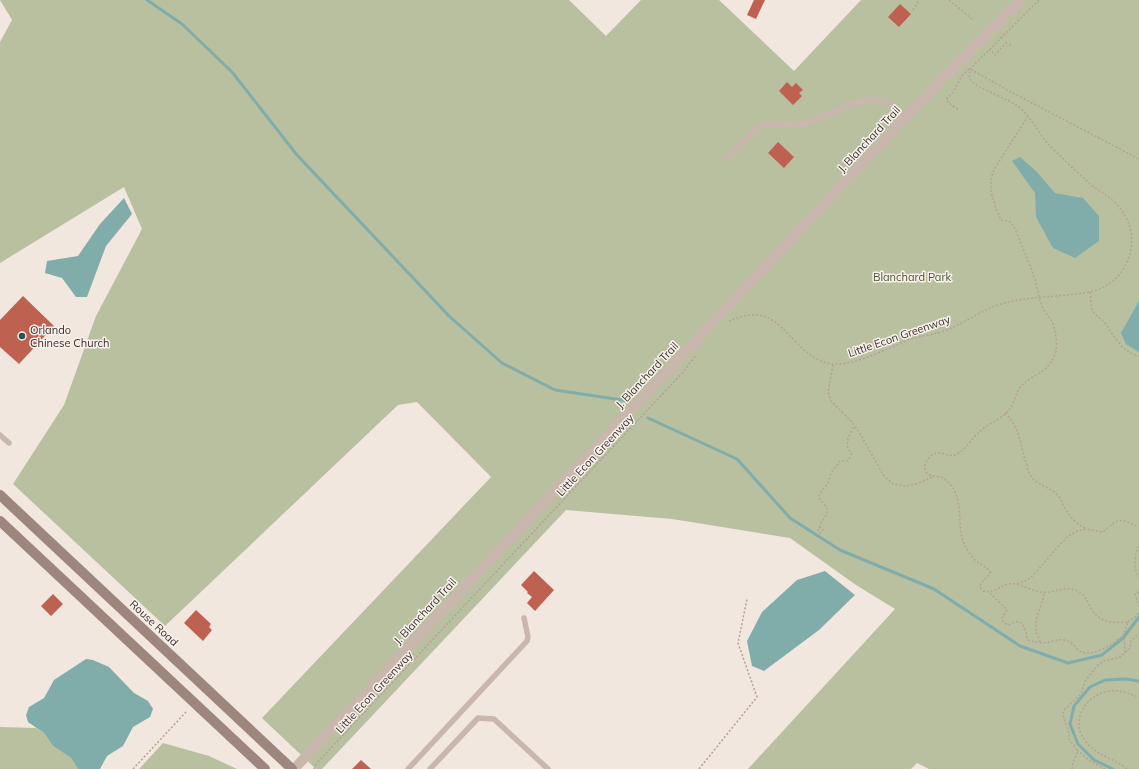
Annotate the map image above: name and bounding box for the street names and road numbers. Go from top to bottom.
street label: J. Blanchard Trail [835,103,903,175]
street label: Little Econ Greenway [846,312,952,360]
street label: J. Blanchard Trail [613,339,681,411]
street label: Little Econ Greenway [553,411,637,499]
street label: J. Blanchard Trail [391,575,459,647]
street label: Rouse Road [127,597,181,649]
street label: Little Econ Greenway [332,648,416,736]

